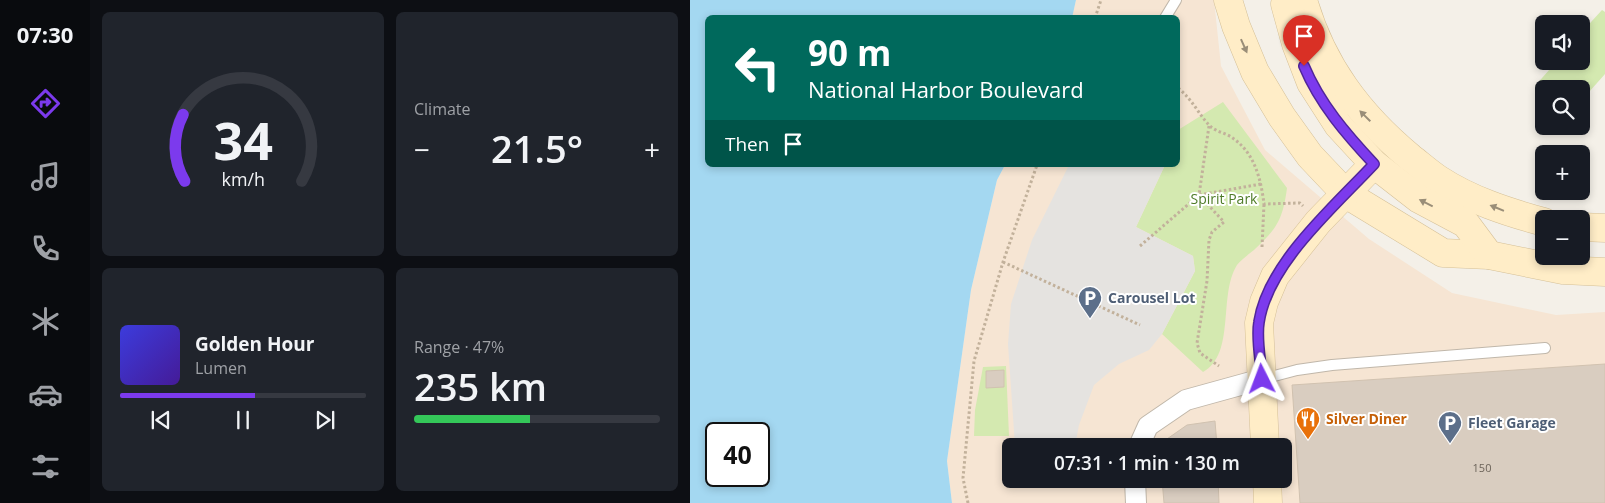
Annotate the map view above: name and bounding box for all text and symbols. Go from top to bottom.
pin [1283,15,1325,66]
map controls [1535,15,1590,265]
button: sound [1535,15,1590,70]
text: 07:30 [17,19,73,49]
icon: arrive [1290,22,1318,50]
text: 90 m [808,29,891,76]
icon: left [725,35,790,100]
one-way arrow [1241,39,1249,53]
text: National Harbor Boulevard [808,74,1084,104]
button: search [1535,80,1590,135]
icon: directions [28,86,63,121]
text: Climate [414,98,471,120]
text: 34 [213,104,273,175]
one-way arrow [1360,110,1372,122]
text: 21.5° [491,122,583,174]
text: − [414,130,430,168]
text: + [644,130,660,168]
icon: arrive [779,130,807,158]
text: Then [725,131,769,157]
button: + [1535,145,1590,200]
icon: music [28,159,63,194]
text: km/h [221,167,265,191]
park label: Spirit Park [1191,189,1258,208]
one-way arrow [1419,199,1434,207]
one-way arrow [1489,204,1504,212]
button: − [1535,210,1590,265]
icon: phone [28,231,63,266]
parking icon: Carousel Lot [1077,285,1103,319]
place label: Carousel Lot [1108,288,1195,307]
icon: climate [28,304,63,339]
text: Golden Hour [195,331,314,357]
text: Range · 47% [414,336,504,358]
position arrow [1235,352,1287,404]
text: Lumen [195,357,247,379]
text: 235 km [414,360,547,412]
icon: car [28,377,63,412]
icon: previous [147,406,175,434]
icon: pause [229,406,257,434]
icon: next [311,406,339,434]
restaurant icon: Silver Diner [1295,406,1321,440]
place label: Silver Diner [1326,409,1408,428]
parking icon: Fleet Garage [1437,410,1463,444]
place label: Fleet Garage [1468,413,1556,432]
speed limit sign: 40 [705,422,770,487]
icon: filters [28,449,63,484]
text: 07:31 · 1 min · 130 m [1054,450,1240,476]
house number: 150 [1473,460,1491,475]

